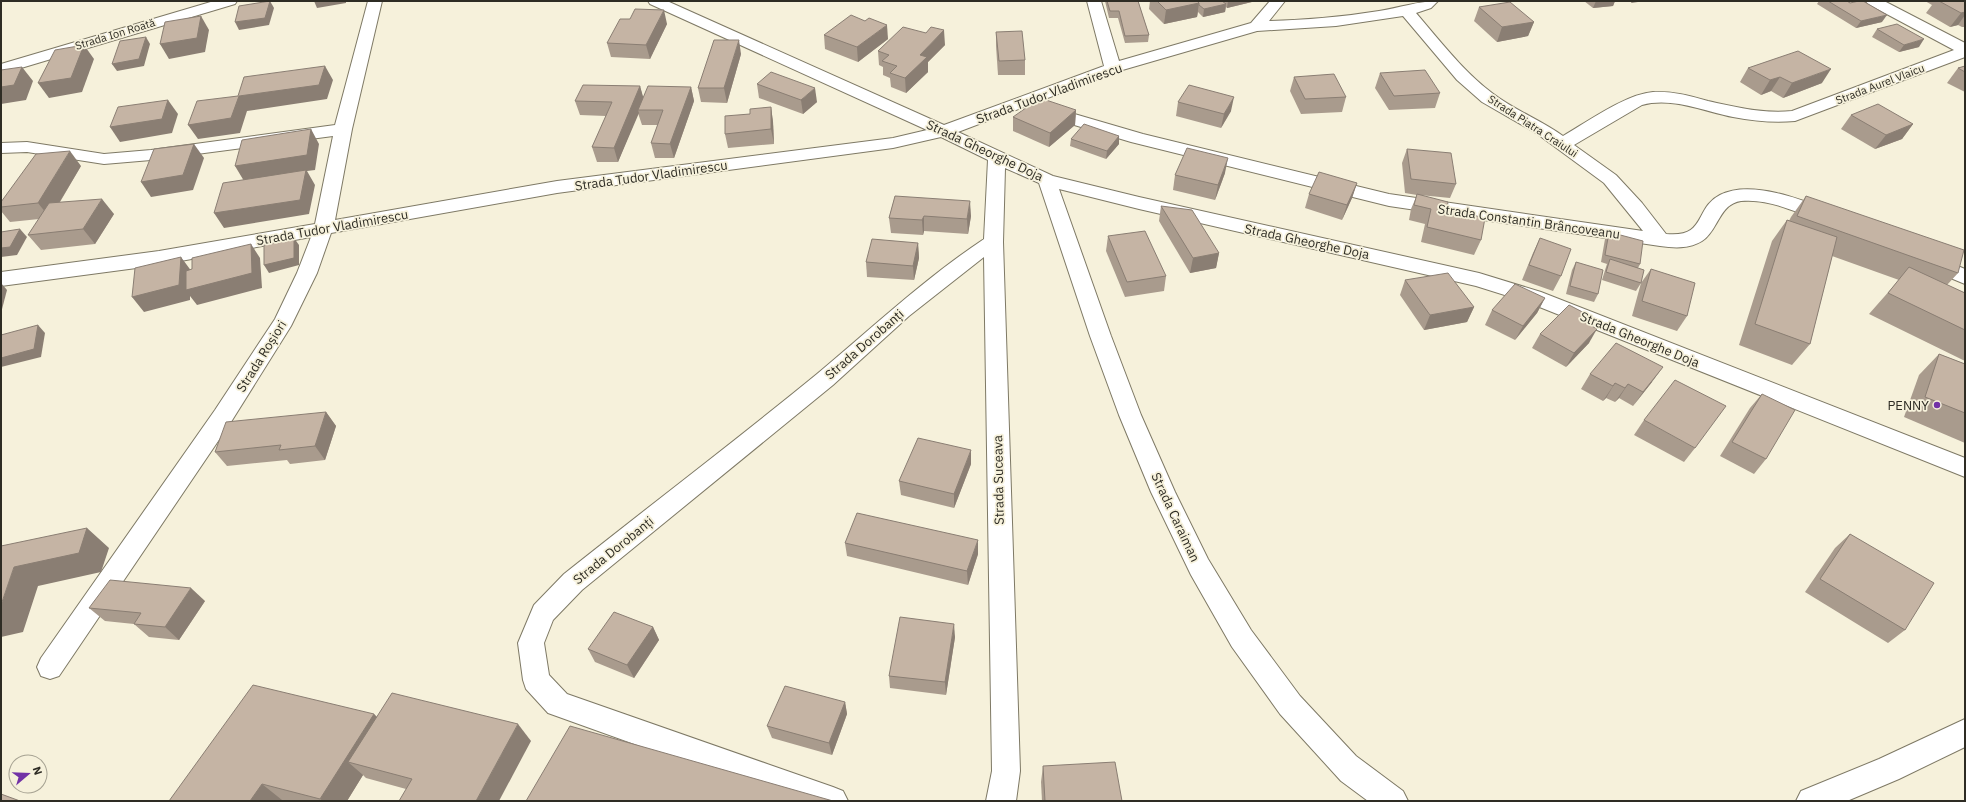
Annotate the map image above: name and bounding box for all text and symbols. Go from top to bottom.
street label: Strada Ion Roată [73,15,157,53]
street label: Strada Tudor Vladimirescu [974,59,1124,128]
street label: Strada Aurel Vlaicu [1834,61,1926,107]
street label: Strada Piatra Craiului [1485,92,1581,160]
street label: Strada Gheorghe Doja [924,116,1046,185]
street label: Strada Tudor Vladimirescu [574,156,729,195]
street label: Strada Constantin Brâncoveanu [1437,200,1621,243]
street label: Strada Tudor Vladimirescu [255,206,409,249]
street label: Strada Gheorghe Doja [1243,220,1371,263]
street label: Strada Dorobanți [821,305,907,383]
street label: Strada Gheorghe Doja [1578,308,1702,371]
street label: Strada Roșiori [233,317,290,395]
place label: PENNY [1887,397,1929,414]
marker: PENNY [1932,400,1942,410]
street label: Strada Suceava [989,435,1008,525]
street label: Strada Caraiman [1147,470,1204,565]
street label: Strada Dorobanți [569,513,657,588]
north arrow [8,754,48,794]
text: N [30,765,45,777]

